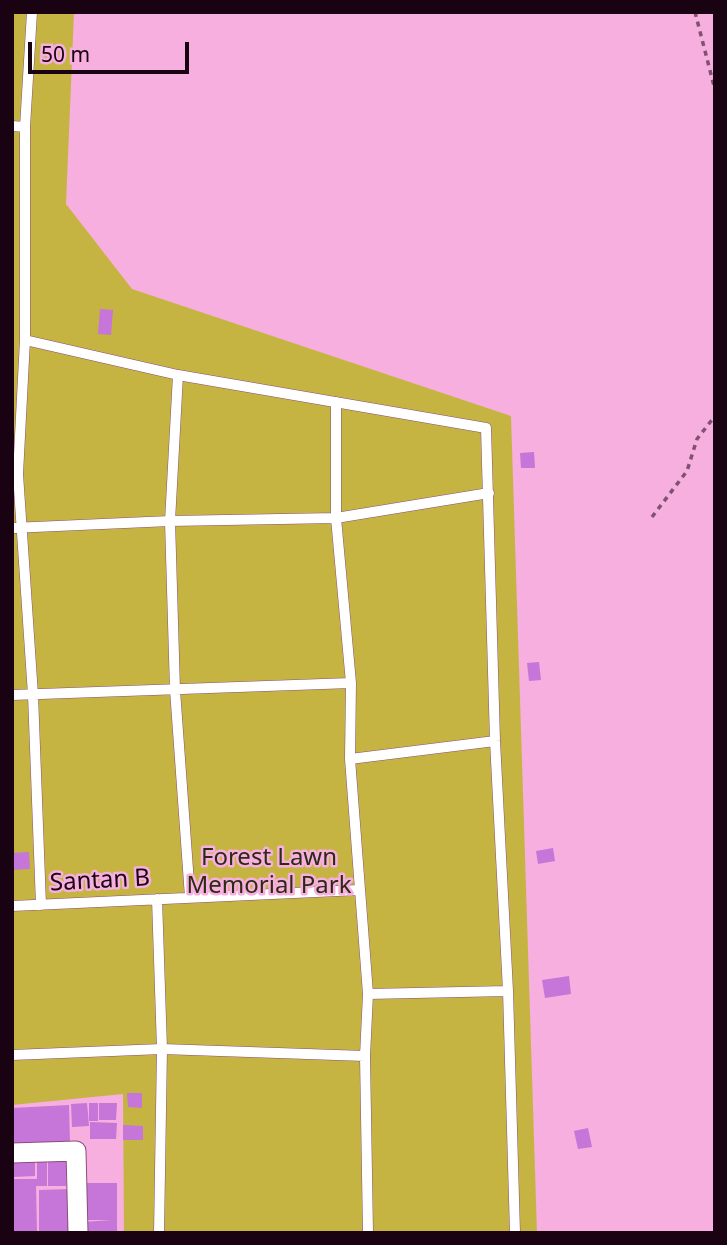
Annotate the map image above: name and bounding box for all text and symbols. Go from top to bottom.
scale bar [32,28,192,72]
text: 50 m [41,40,90,68]
park label: Forest Lawn Memorial Park [187,844,351,900]
street label: Santan B [49,864,151,898]

